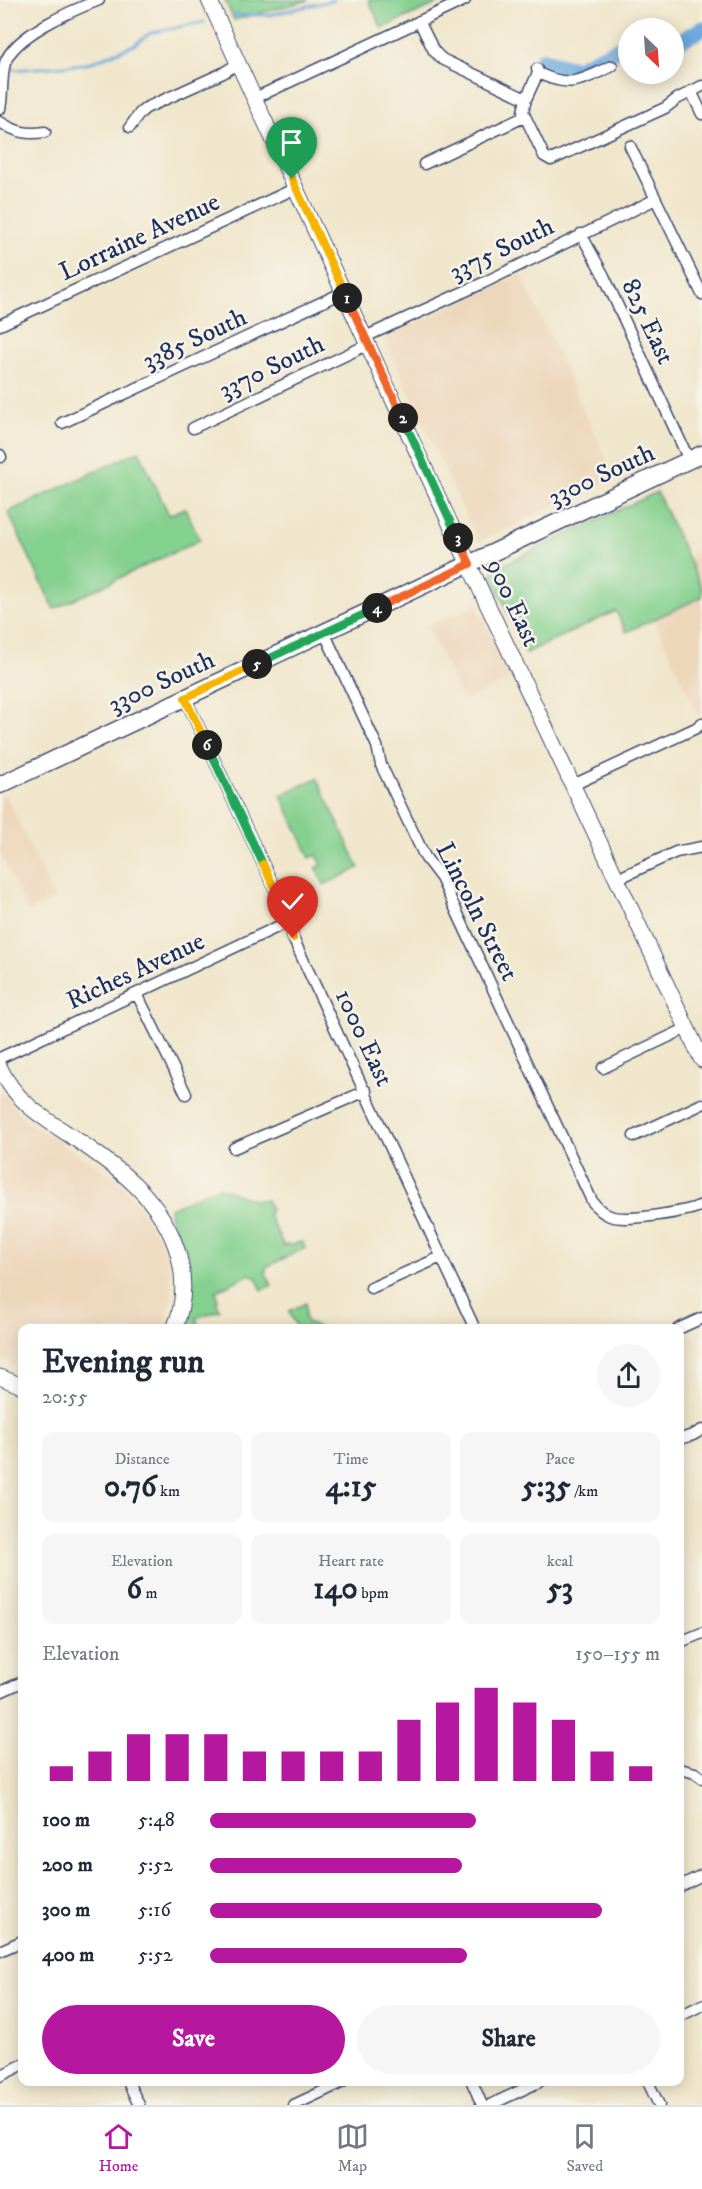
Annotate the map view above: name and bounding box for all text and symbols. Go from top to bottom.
north arrow [618,18,684,84]
map controls [618,18,684,84]
pin [266,117,317,179]
icon: arrive [275,126,308,159]
street label: Lorraine Avenue [54,186,225,289]
street label: 3375 South [444,210,560,289]
street label: 825 East [614,274,682,370]
pin: 1 [332,283,362,313]
text: 1 [344,288,350,308]
street label: 3385 South [137,301,253,378]
street label: 3370 South [213,327,330,407]
pin: 2 [388,403,418,433]
text: 2 [399,408,407,428]
street label: 3300 South [543,436,660,514]
pin: 3 [443,523,473,553]
text: 3 [455,528,461,548]
street label: 900 East [477,552,547,652]
pin: 4 [362,593,392,623]
text: 4 [372,598,382,618]
street label: 3300 South [103,643,220,721]
pin: 5 [242,649,272,679]
text: 5 [253,654,261,674]
pin: 6 [192,730,222,760]
text: 6 [203,735,211,755]
street label: Lincoln Street [428,837,526,987]
pin [267,876,318,938]
icon: check [276,885,309,918]
street label: Riches Avenue [61,925,210,1018]
street label: 1000 East [327,984,400,1091]
text: Evening run [42,1342,204,1383]
button: share [597,1344,660,1407]
text: 20:55 [42,1385,88,1410]
text: Distance [114,1449,170,1469]
text: Time [334,1449,368,1469]
text: Pace [545,1449,575,1469]
text: 0.76 [104,1469,157,1506]
text: 4:15 [326,1469,376,1506]
text: 5:35 [522,1469,571,1506]
text: km [157,1481,180,1501]
text: /km [571,1481,598,1501]
text: Elevation [111,1551,173,1571]
text: Heart rate [318,1551,384,1571]
text: kcal [547,1551,573,1571]
text: 6 [126,1571,142,1608]
text: 140 [313,1571,358,1608]
text: 53 [547,1571,573,1608]
text: m [142,1583,158,1603]
text: bpm [358,1583,389,1603]
text: Elevation [42,1642,119,1667]
text: 150–155 m [575,1642,660,1667]
text: 100 m [42,1808,90,1833]
text: 5:48 [138,1808,175,1833]
text: 200 m [42,1853,93,1878]
text: 5:52 [138,1853,173,1878]
text: 300 m [42,1898,90,1923]
text: 5:16 [138,1898,171,1923]
text: 400 m [42,1943,94,1968]
text: 5:52 [138,1943,173,1968]
button: Save [42,2005,345,2074]
button: Share [357,2005,660,2074]
tab: Home [99,2120,138,2176]
tab: Map [336,2120,369,2176]
tab: Saved [566,2120,603,2176]

